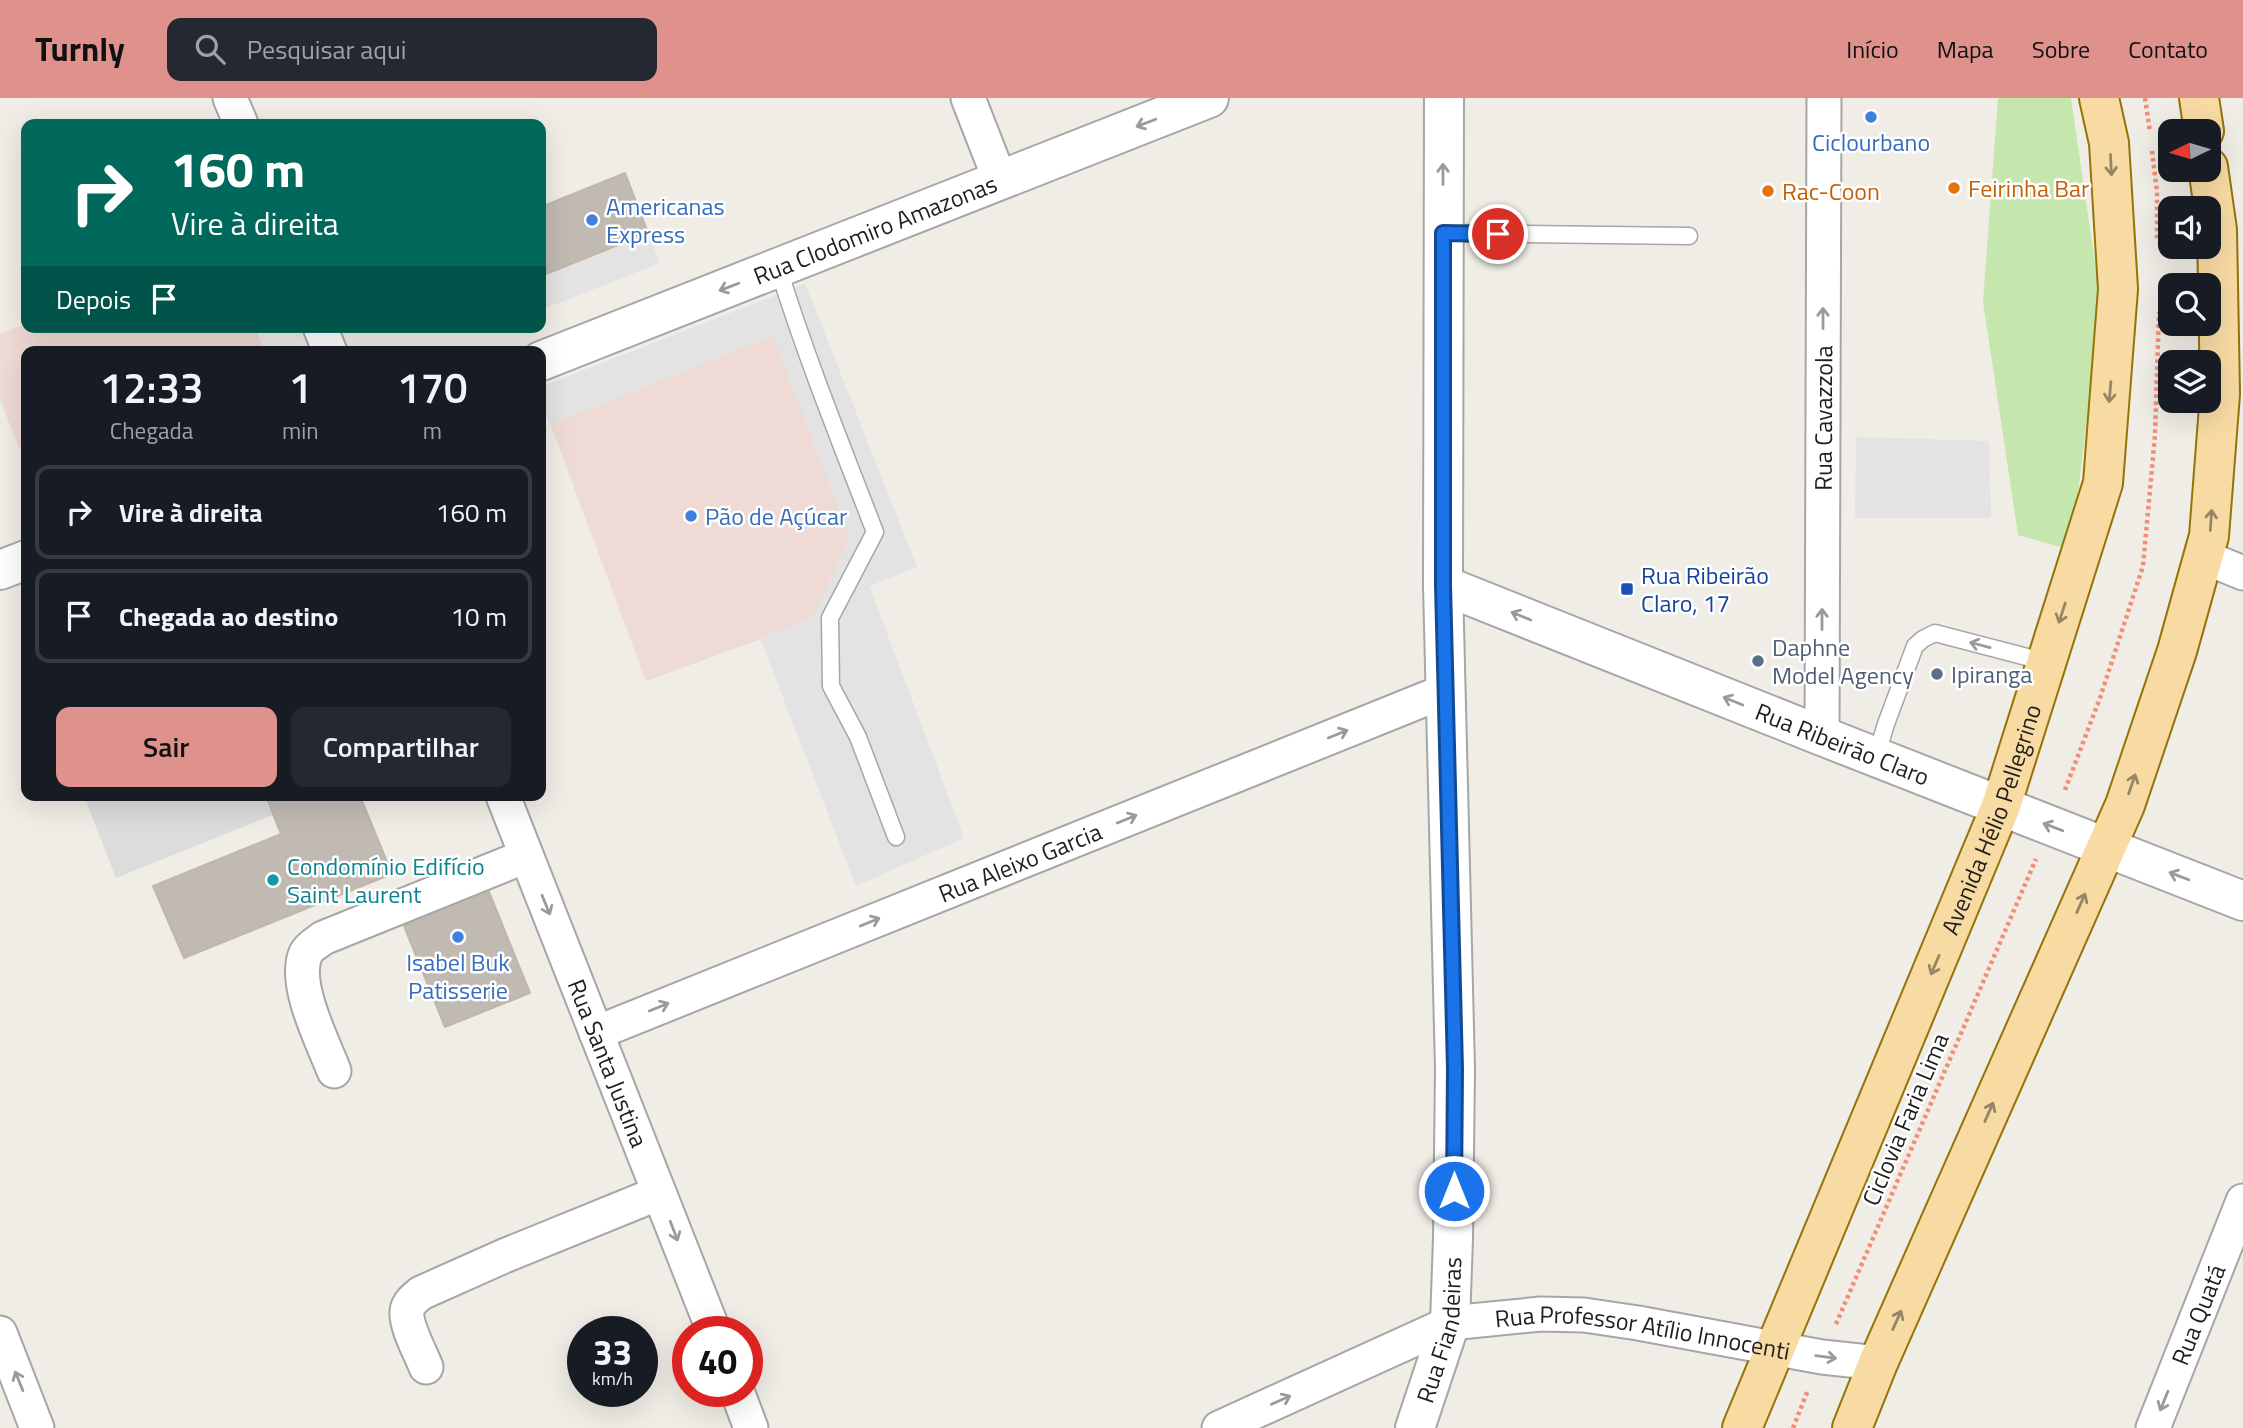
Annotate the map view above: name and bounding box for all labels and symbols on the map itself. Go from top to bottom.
marker: Ciclourbano [1863,109,1879,125]
one-way arrow [1135,117,1157,130]
north arrow [2158,119,2221,182]
place label: Ciclourbano [1812,124,1930,160]
one-way arrow [2105,153,2118,176]
one-way arrow [1437,162,1450,185]
street label: Rua Clodomiro Amazonas [748,165,1002,294]
place label: Feirinha Bar [1968,170,2089,206]
place label: Rac-Coon [1782,173,1880,209]
marker: Feirinha Bar [1946,180,1962,196]
marker: Rac-Coon [1760,183,1776,199]
place label: Americanas Express [606,188,725,252]
pin [1468,204,1528,264]
marker: Americanas Express [584,212,600,228]
one-way arrow [718,281,740,294]
one-way arrow [1816,307,1830,330]
street label: Rua Cavazzola [1805,345,1841,491]
one-way arrow [2103,380,2116,403]
place label: Pão de Açúcar [705,498,847,534]
marker: Pão de Açúcar [683,508,699,524]
one-way arrow [2204,508,2217,531]
place label: Rua Ribeirão Claro, 17 [1641,557,1769,621]
marker: Rua Ribeirão Claro, 17 [1619,581,1635,597]
one-way arrow [2054,602,2067,624]
one-way arrow [1815,608,1829,631]
one-way arrow [1511,609,1533,622]
place label: Daphne Model Agency [1772,629,1914,693]
one-way arrow [1969,638,1991,651]
marker: Daphne Model Agency [1750,653,1766,669]
place label: Ipiranga [1951,656,2032,692]
marker: Ipiranga [1929,666,1945,682]
one-way arrow [1722,693,1744,706]
street label: Rua Ribeirão Claro [1750,693,1935,794]
street label: Avenida Hélio Pellegrino [1932,700,2050,940]
one-way arrow [1326,727,1348,740]
one-way arrow [2127,774,2139,796]
one-way arrow [1115,812,1137,825]
street label: Rua Aleixo Garcia [933,813,1107,911]
one-way arrow [2043,819,2065,832]
place label: Condomínio Edifício Saint Laurent [287,848,485,912]
one-way arrow [2169,869,2191,882]
marker: Condomínio Edifício Saint Laurent [265,872,281,888]
one-way arrow [2075,893,2088,915]
one-way arrow [540,894,553,916]
one-way arrow [859,915,881,928]
marker: Isabel Buk Patisserie [450,929,466,945]
place label: Isabel Buk Patisserie [406,944,510,1008]
one-way arrow [1927,953,1940,975]
street label: Rua Santa Justina [559,974,657,1152]
one-way arrow [648,1000,670,1013]
street label: Ciclovia Faria Lima [1852,1027,1958,1211]
one-way arrow [1983,1101,1996,1123]
position arrow [1417,1154,1491,1228]
one-way arrow [669,1220,682,1241]
street label: Rua Fiandeiras [1407,1256,1470,1408]
street label: Rua Quatá [2162,1259,2234,1370]
street label: Rua Professor Atílio Innocenti [1493,1296,1793,1369]
one-way arrow [1891,1310,1904,1331]
speed limit sign: 40 [672,1316,763,1407]
one-way arrow [1814,1351,1837,1364]
one-way arrow [11,1370,24,1392]
one-way arrow [2157,1389,2170,1411]
one-way arrow [1270,1393,1291,1406]

